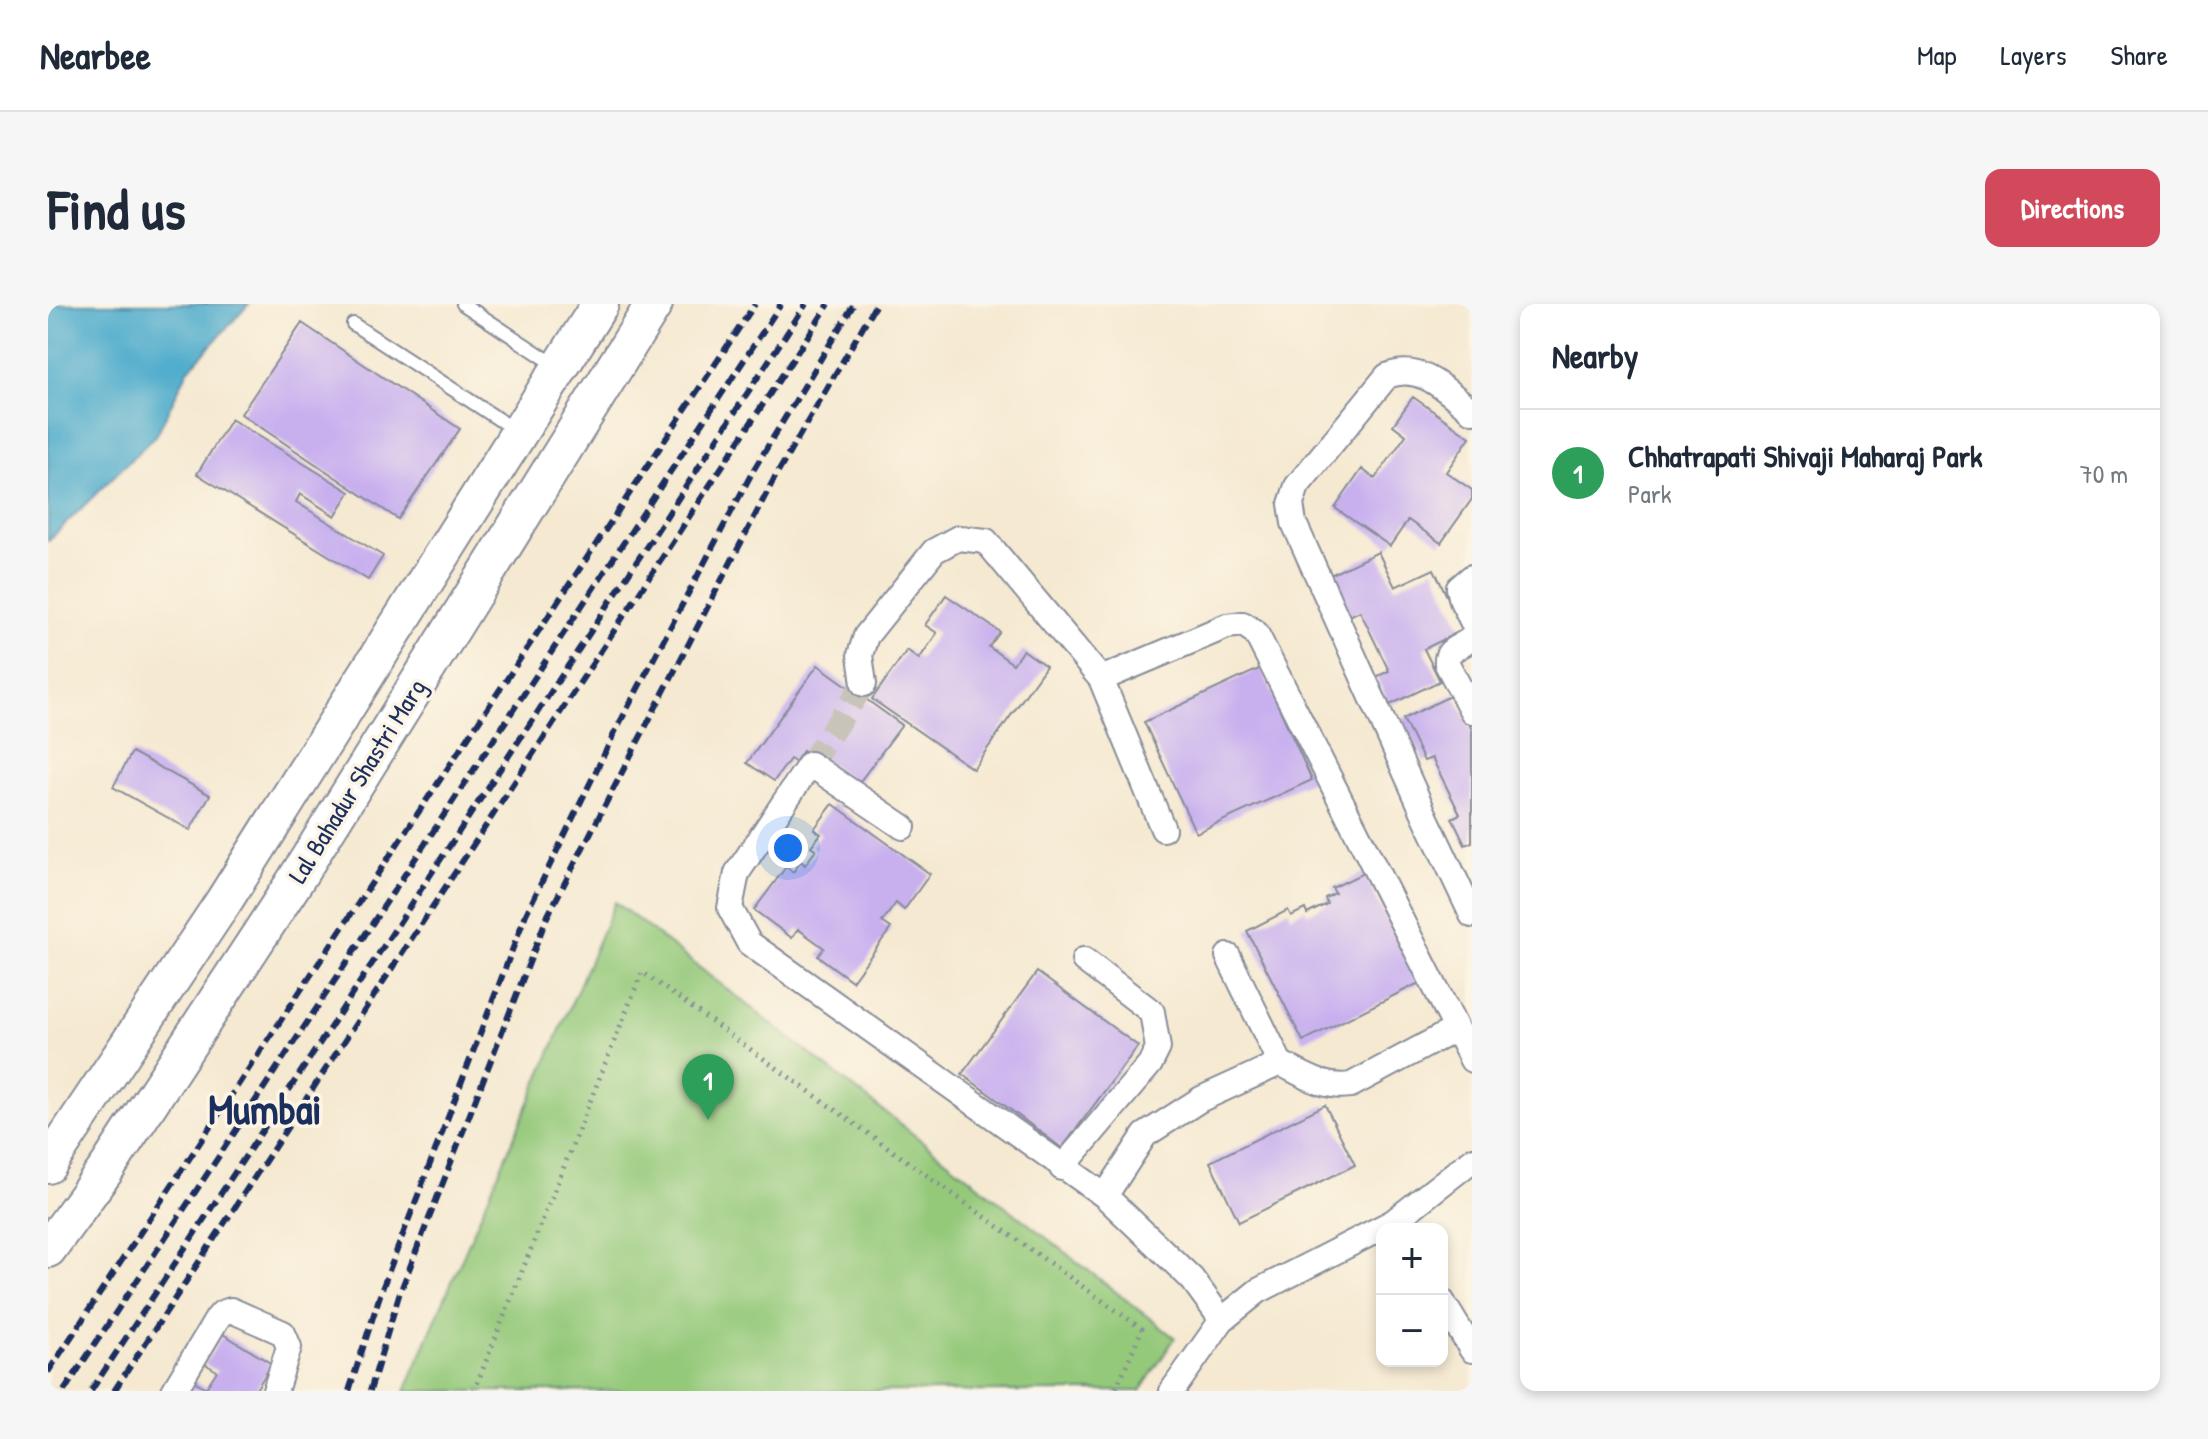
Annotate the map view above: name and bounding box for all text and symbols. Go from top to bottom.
text: Nearbee [40,29,151,81]
text: Map [1917,36,1957,74]
text: Layers [2001,36,2066,74]
text: Share [2110,36,2168,74]
button: Directions [1985,169,2160,247]
text: Find us [48,171,186,246]
text: Nearby [1552,333,1638,379]
text: Chhatrapati Shivaji Maharaj Park [1628,436,1983,476]
text: 1 [1573,456,1583,491]
text: 70 m [2080,456,2128,491]
text: Park [1628,476,1672,511]
street label: Lal Bahadur Shastri Marg [280,672,434,890]
your location [768,828,808,868]
pin: 1 [682,1054,734,1120]
district label: Mumbai [208,1080,322,1137]
map controls [1376,1223,1448,1367]
button: + [1376,1223,1448,1295]
button: − [1376,1295,1448,1367]

